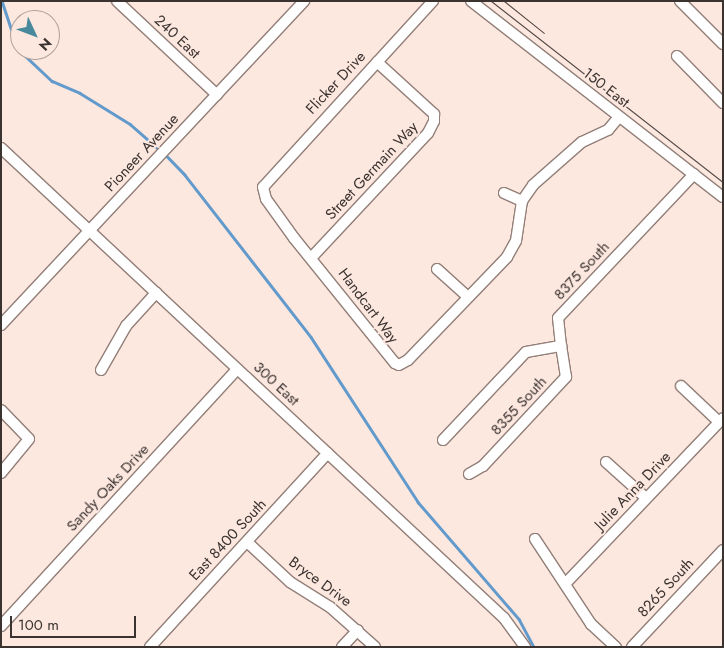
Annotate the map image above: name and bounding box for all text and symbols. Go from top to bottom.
north arrow [10,10,60,60]
street label: 240 East [150,11,204,63]
text: N [34,34,56,55]
street label: Flicker Drive [302,48,370,118]
street label: 150 East [579,64,633,112]
street label: Pioneer Avenue [101,110,183,196]
street label: Street Germain Way [322,118,422,224]
street label: 8375 South [551,238,613,304]
street label: Handcart Way [334,265,402,347]
street label: 300 East [249,358,303,410]
street label: 8355 South [487,373,551,439]
street label: Sandy Oaks Drive [63,441,153,535]
street label: Julie Anna Drive [591,448,675,534]
street label: East 8400 South [186,496,270,584]
street label: Bryce Drive [285,553,355,611]
street label: 8265 South [634,555,698,621]
scale bar [12,606,139,638]
text: 100 m [18,614,59,636]

